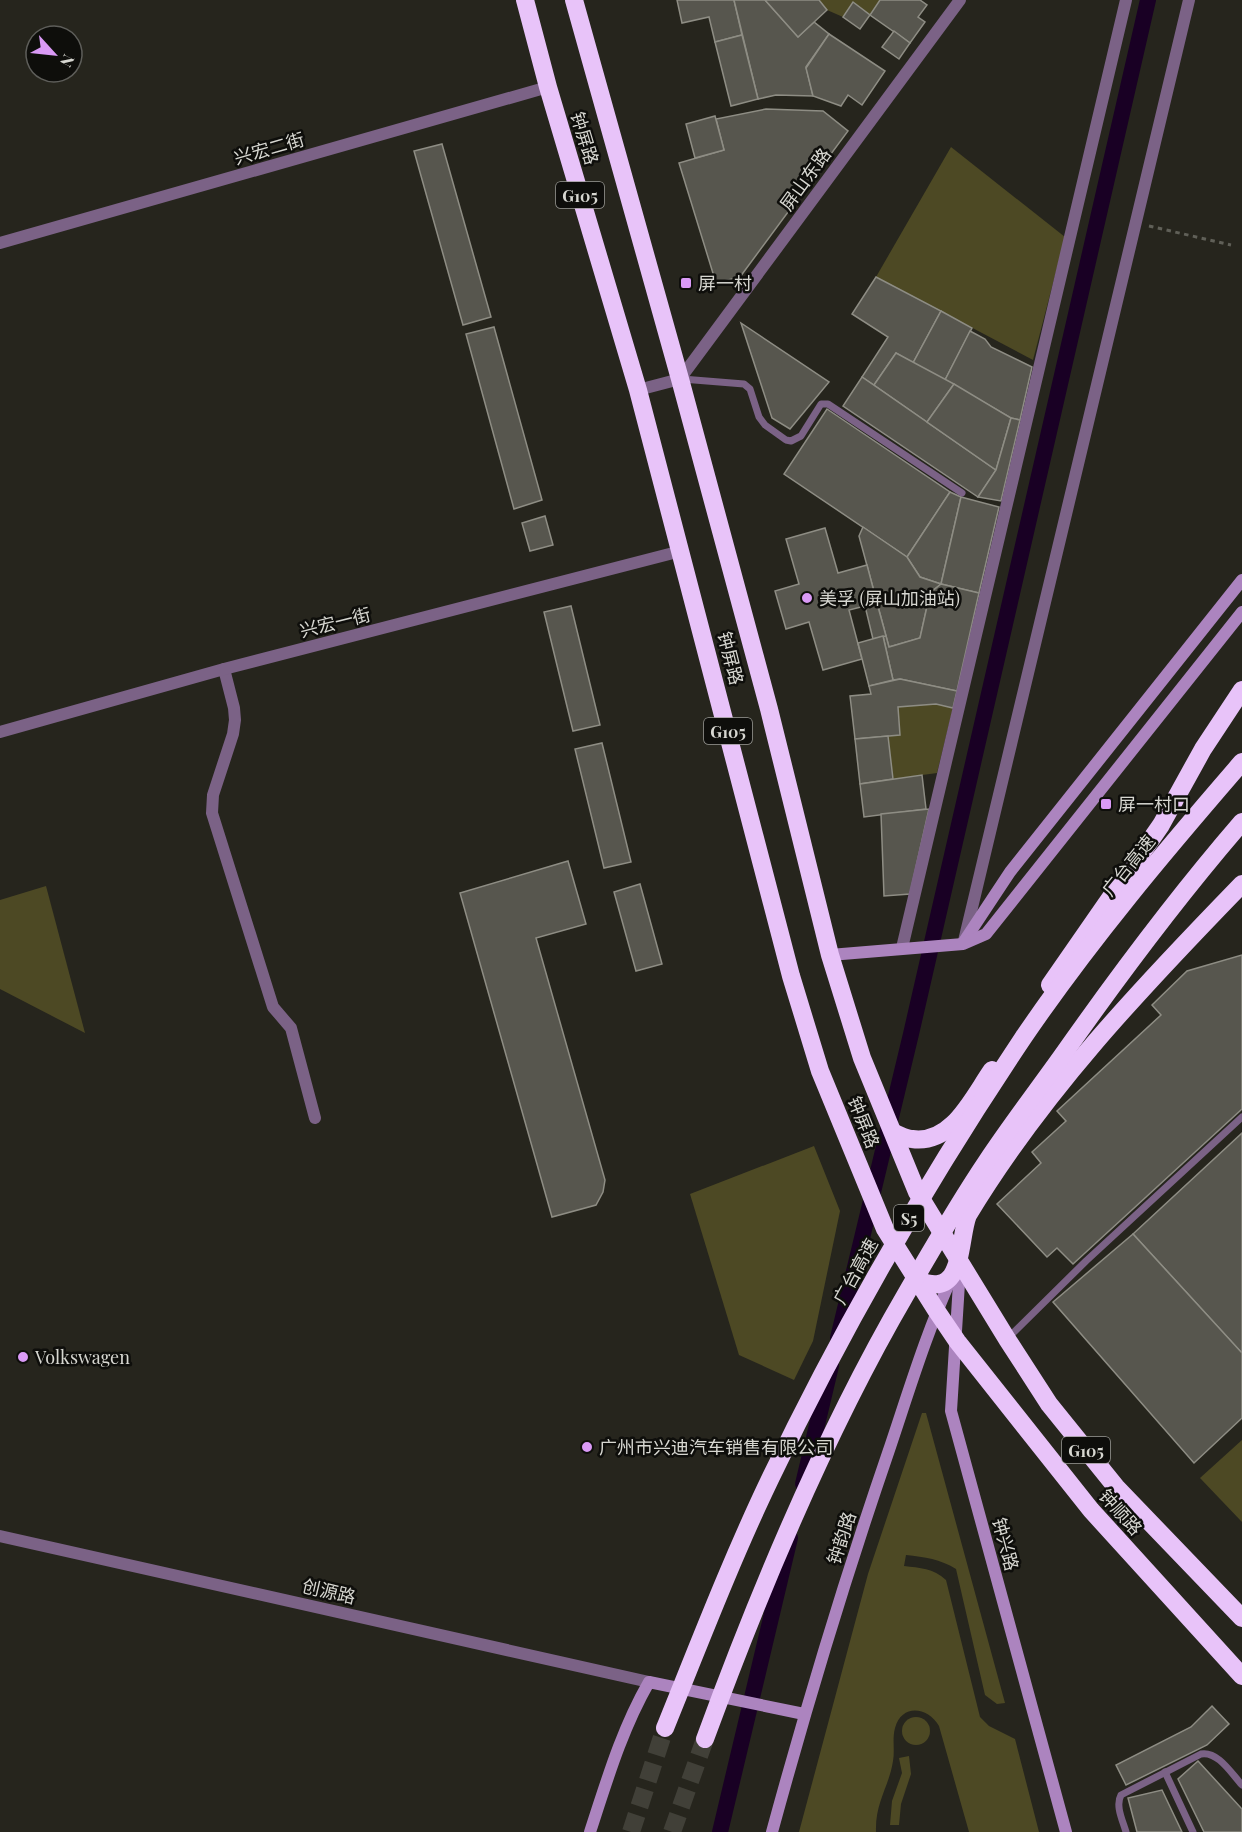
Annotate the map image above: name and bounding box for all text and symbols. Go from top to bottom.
north arrow [24,24,84,84]
text: N [56,51,80,71]
street label: 钟屏路 [566,109,604,167]
street label: 兴宏二街 [231,127,307,169]
street label: 屏山东路 [774,143,836,215]
road number: G105 [556,182,604,208]
place label: 屏一村 [698,271,752,295]
marker: 屏一村 [679,276,693,290]
place label: 美孚 (屏山加油站) [819,586,960,610]
marker: 美孚 (屏山加油站) [800,591,814,605]
street label: 兴宏一街 [297,602,373,642]
street label: 钟屏路 [713,629,749,687]
road number: G105 [704,718,752,744]
place label: 屏一村口 [1118,792,1190,816]
marker: 屏一村口 [1099,797,1113,811]
street label: 广台高速 [1096,829,1160,901]
street label: 钟屏路 [843,1092,885,1152]
road number: S5 [894,1205,924,1231]
street label: 广台高速 [827,1234,883,1308]
place label: Volkswagen [34,1345,130,1369]
marker: Volkswagen [16,1350,30,1364]
place label: 广州市兴迪汽车销售有限公司 [599,1435,833,1459]
road number: G105 [1062,1437,1110,1463]
marker: 广州市兴迪汽车销售有限公司 [580,1440,594,1454]
street label: 钟顺路 [1094,1484,1148,1540]
street label: 钟韵路 [821,1509,861,1567]
street label: 钟兴路 [987,1515,1025,1573]
street label: 创源路 [300,1573,358,1609]

